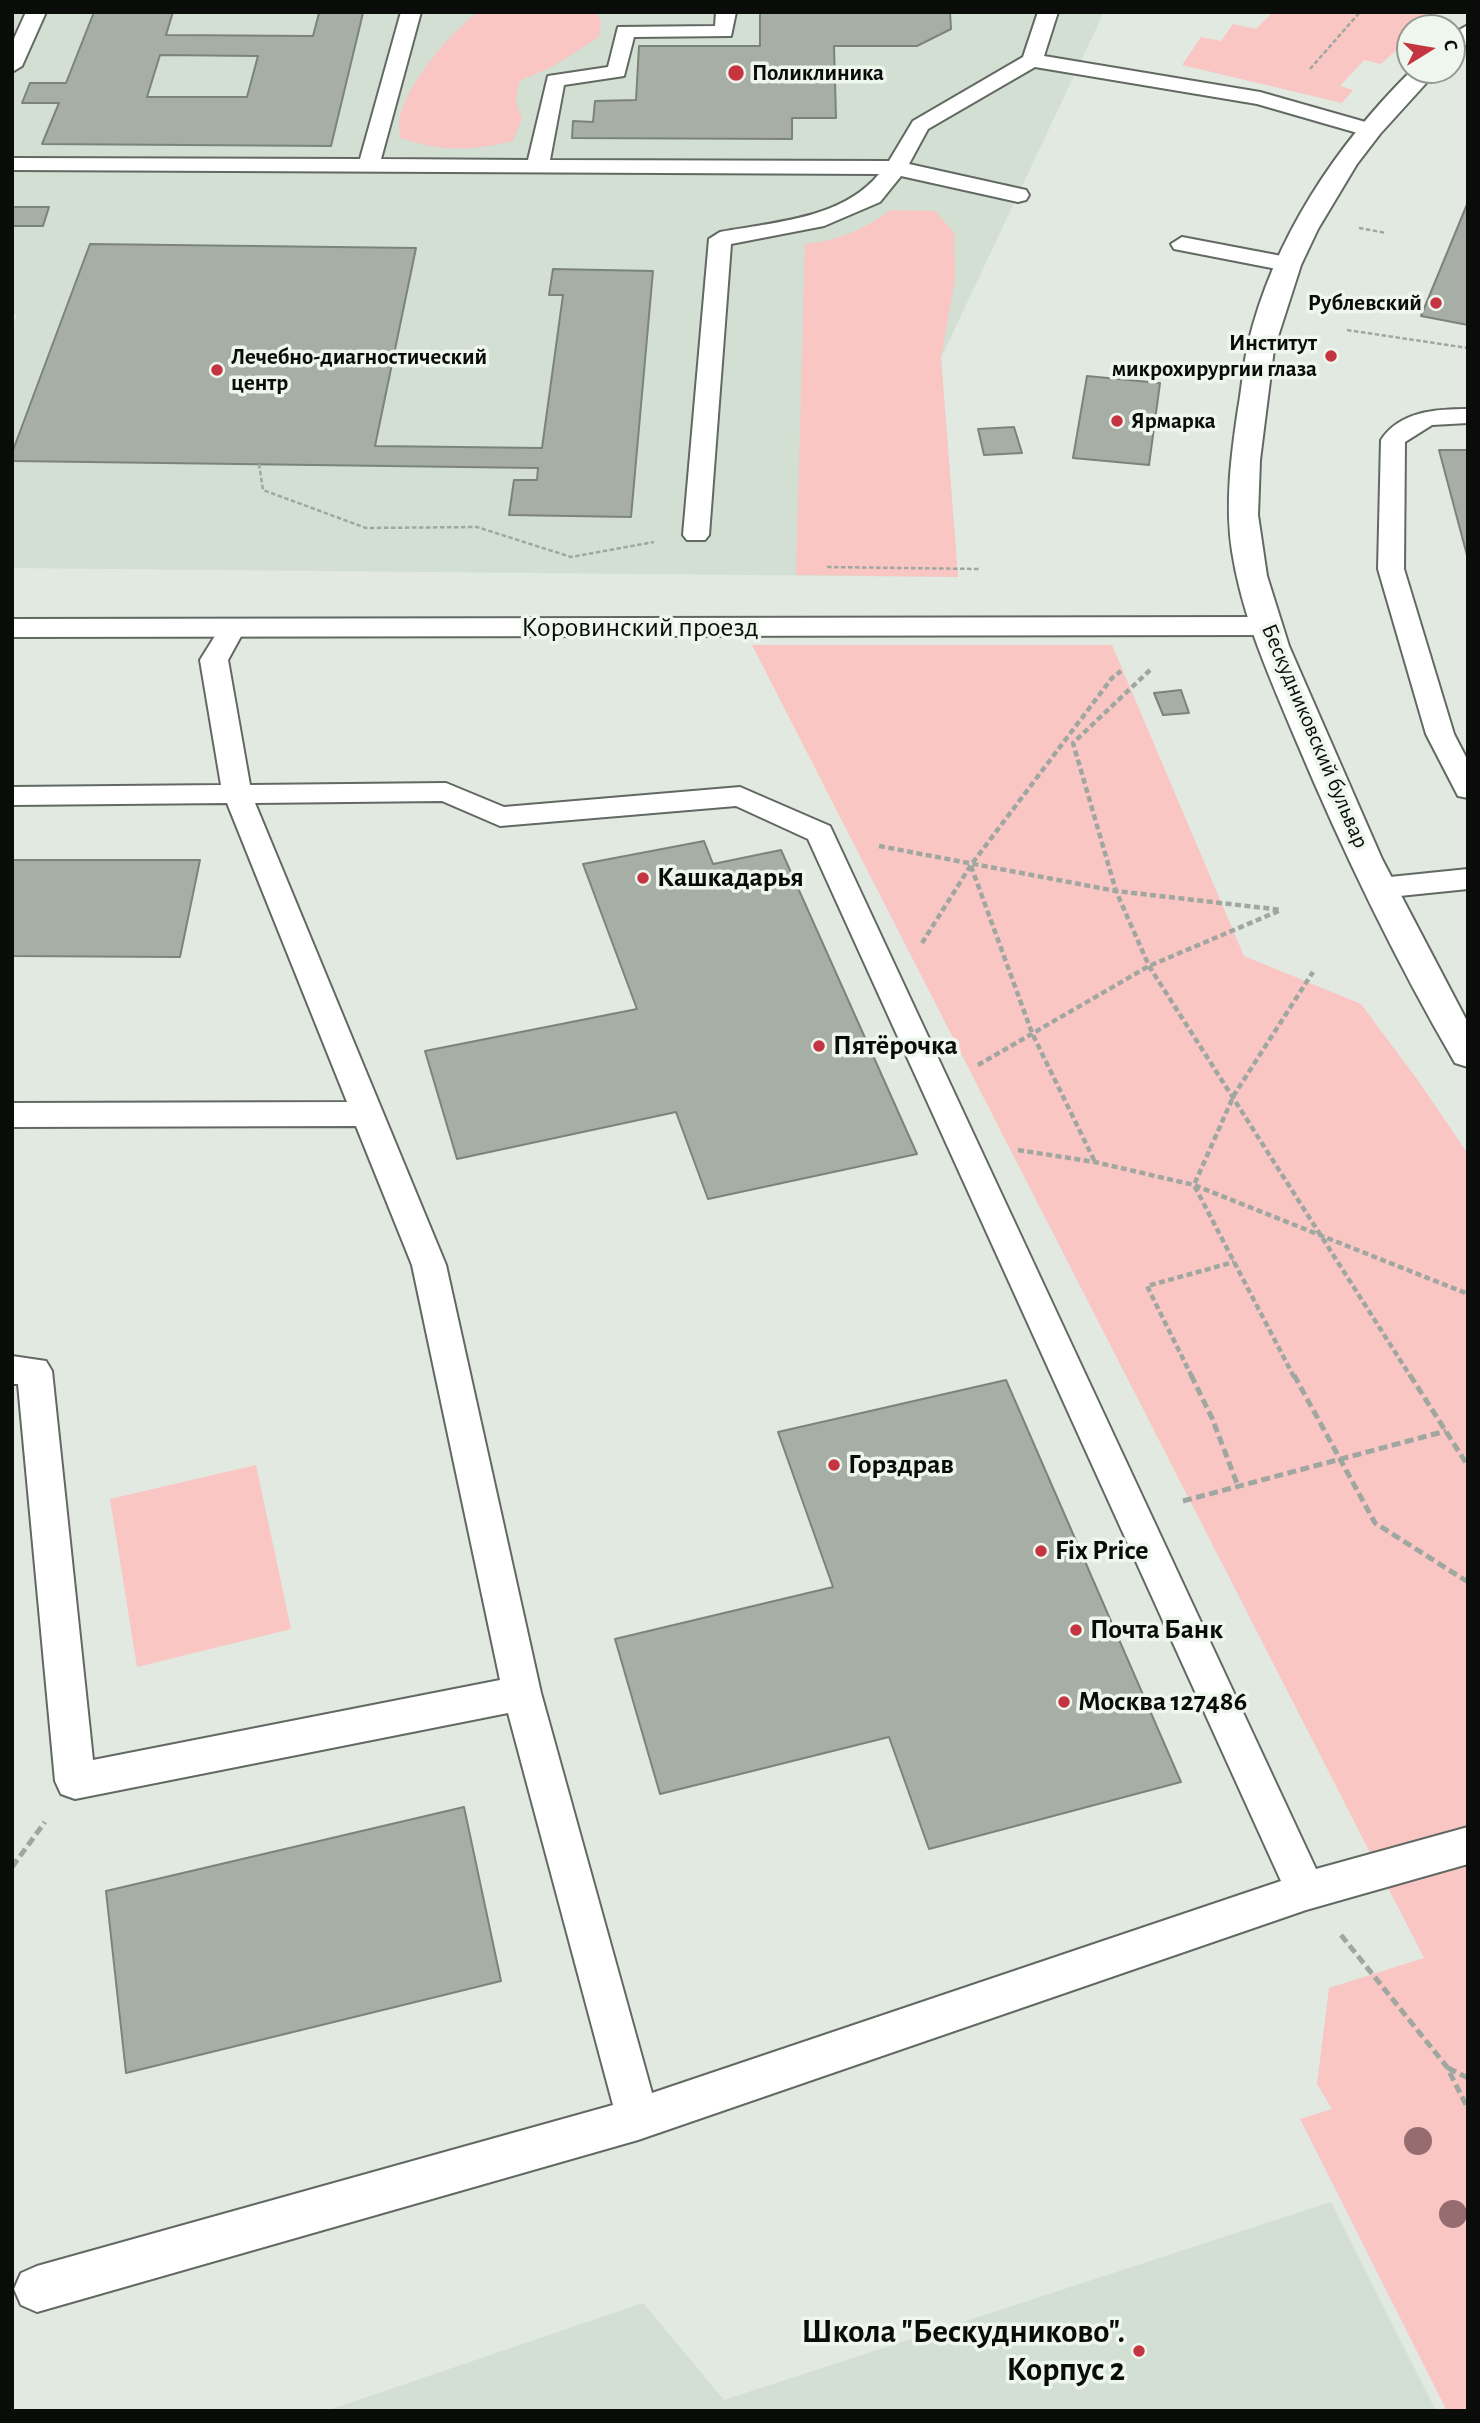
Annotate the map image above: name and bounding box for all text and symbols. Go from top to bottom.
north arrow [1396,14,1466,84]
text: С [1440,38,1460,52]
place label: Поликлиника [752,59,884,87]
marker: Поликлиника [726,63,746,83]
place label: Рублевский [1308,289,1422,317]
marker: Рублевский [1428,295,1444,311]
place label: Институт микрохирургии глаза [1112,329,1317,383]
place label: Лечебно-диагностический центр [231,343,487,397]
marker: Институт микрохирургии глаза [1323,348,1339,364]
marker: Лечебно-диагностический центр [209,362,225,378]
place label: Ярмарка [1131,407,1216,435]
marker: Ярмарка [1109,413,1125,429]
street label: Коровинский проезд [521,611,759,645]
street label: Бескудниковский бульвар [1255,620,1375,852]
place label: Кашкадарья [657,861,804,895]
marker: Кашкадарья [635,870,651,886]
place label: Пятёрочка [833,1029,958,1063]
marker: Пятёрочка [811,1038,827,1054]
place label: Горздрав [848,1448,954,1482]
marker: Горздрав [826,1457,842,1473]
place label: Fix Price [1055,1534,1149,1568]
marker: Fix Price [1033,1543,1049,1559]
place label: Почта Банк [1090,1613,1223,1647]
marker: Почта Банк [1068,1622,1084,1638]
place label: Москва 127486 [1078,1685,1247,1719]
marker: Москва 127486 [1056,1694,1072,1710]
place label: Школа "Бескудниково". Корпус 2 [801,2312,1125,2390]
marker: Школа "Бескудниково". Корпус 2 [1131,2343,1147,2359]

